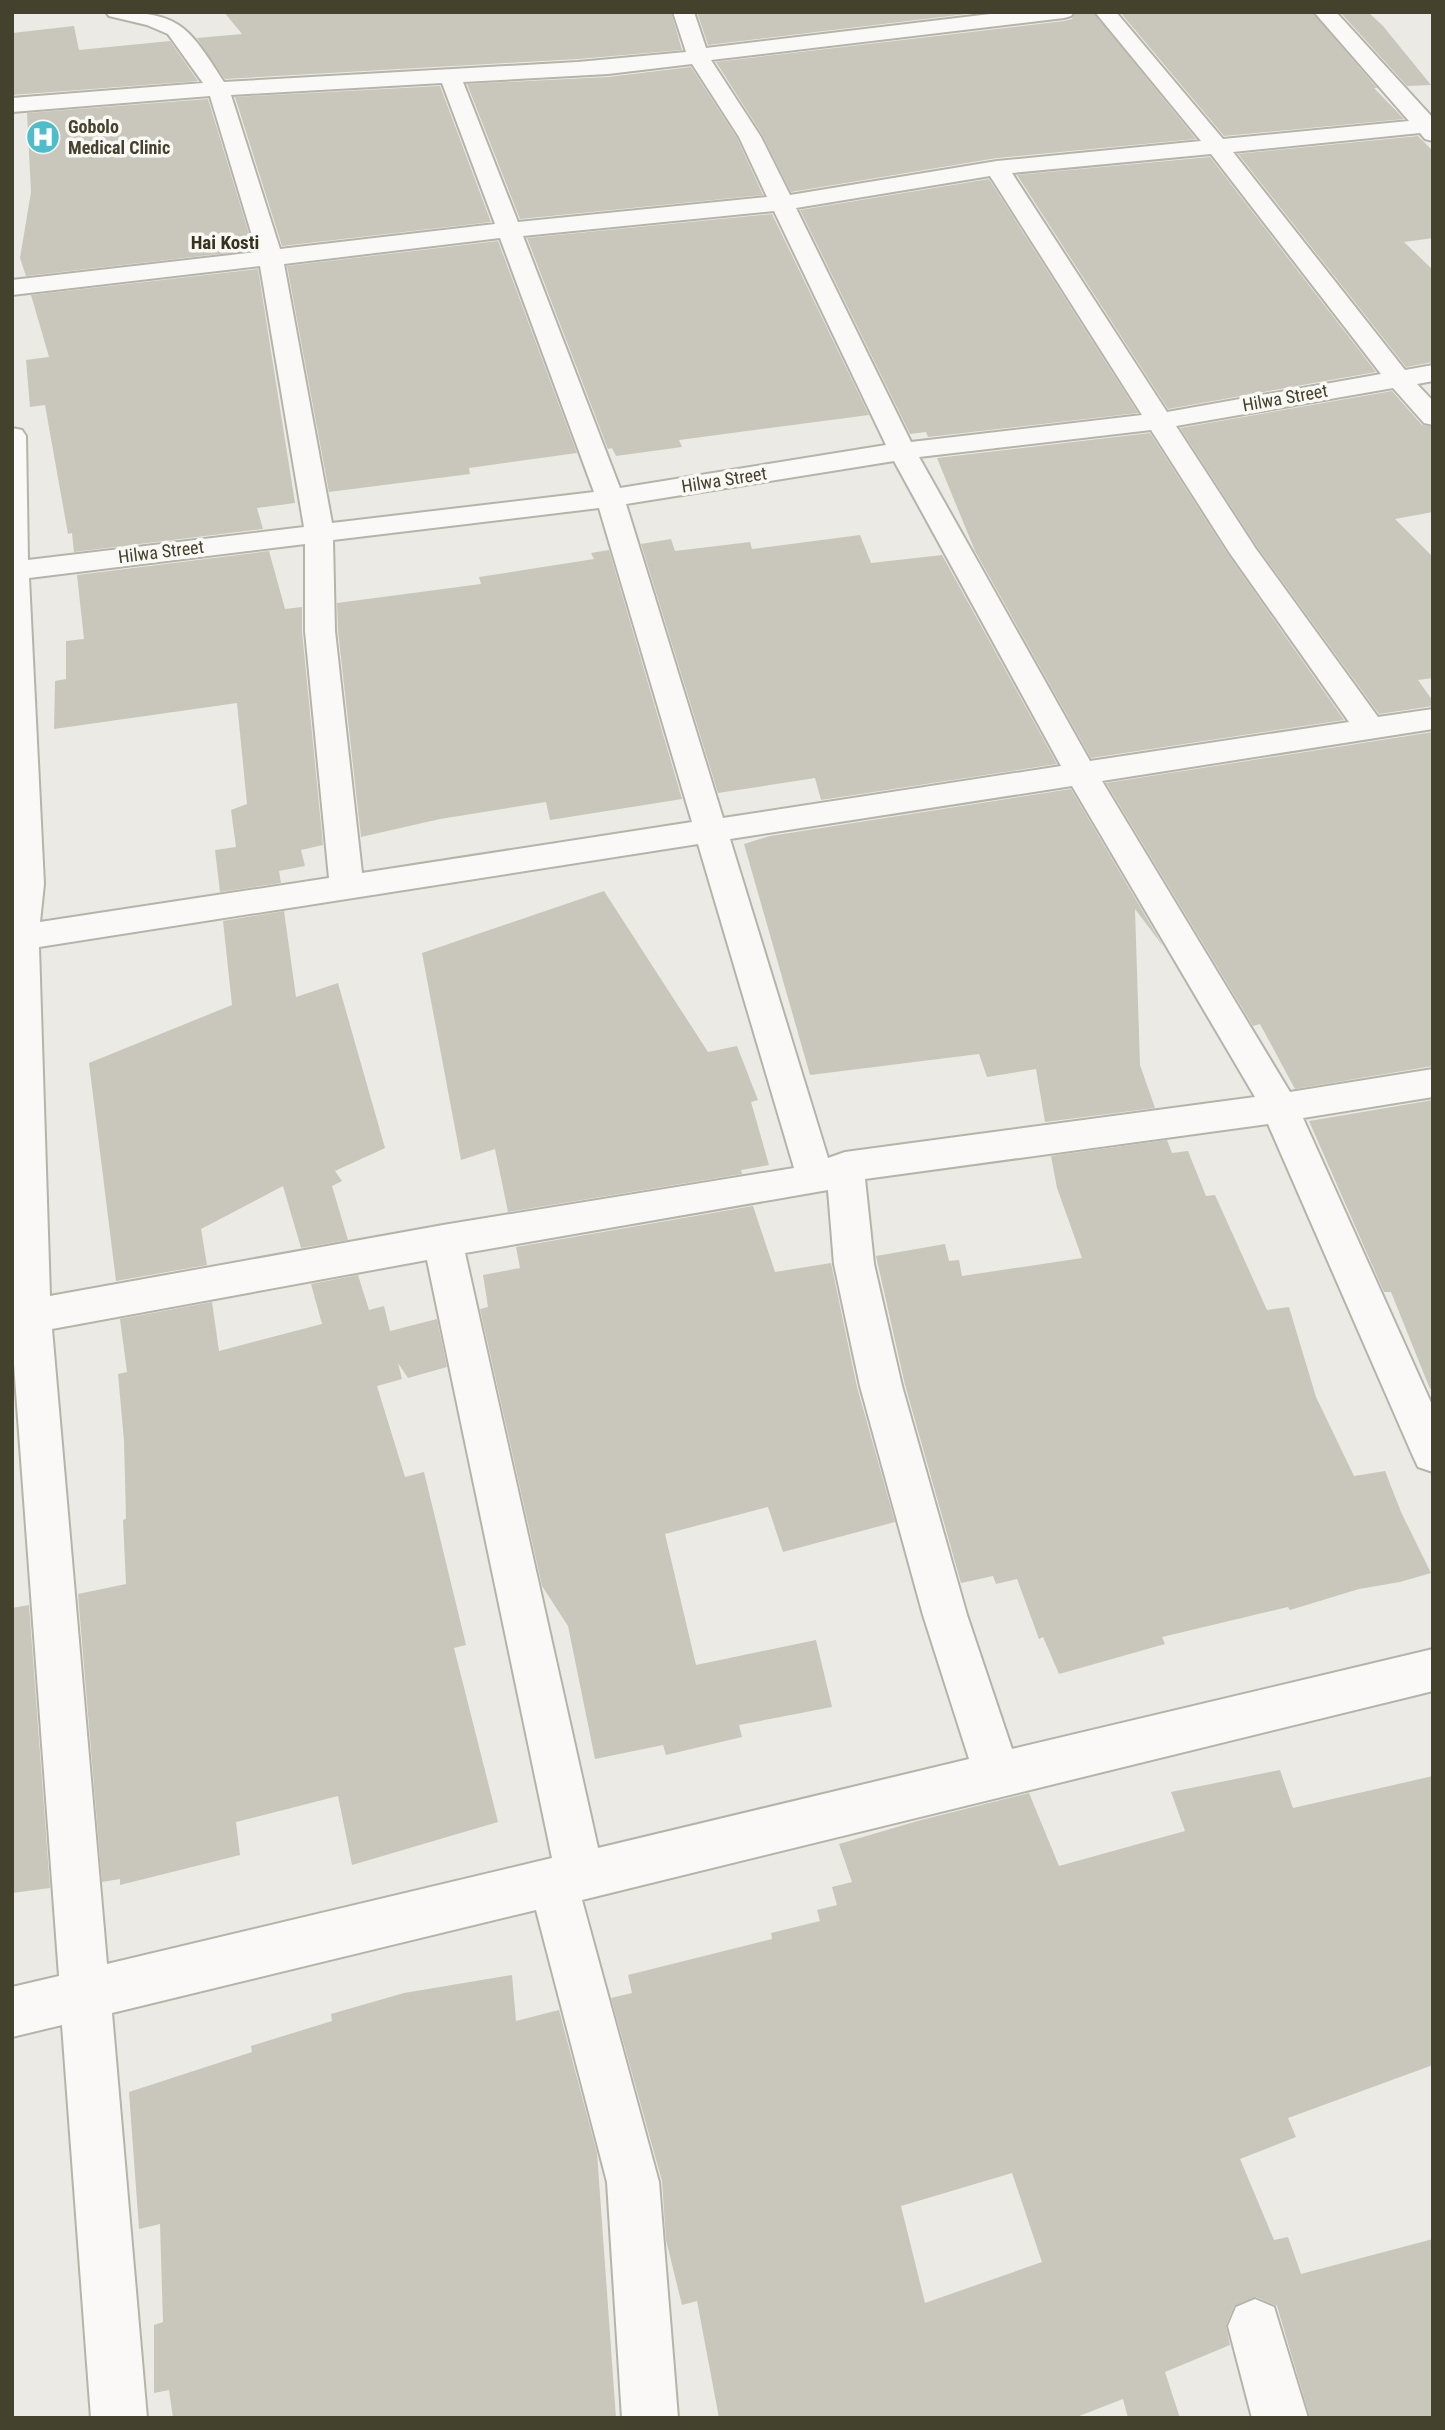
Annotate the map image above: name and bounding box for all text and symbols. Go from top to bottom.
place label: Gobolo Medical Clinic [68,116,170,158]
hospital icon: Gobolo Medical Clinic [24,118,62,156]
district label: Hai Kosti [191,231,259,254]
street label: Hilwa Street [1241,380,1329,415]
street label: Hilwa Street [680,462,768,497]
street label: Hilwa Street [117,536,205,567]

